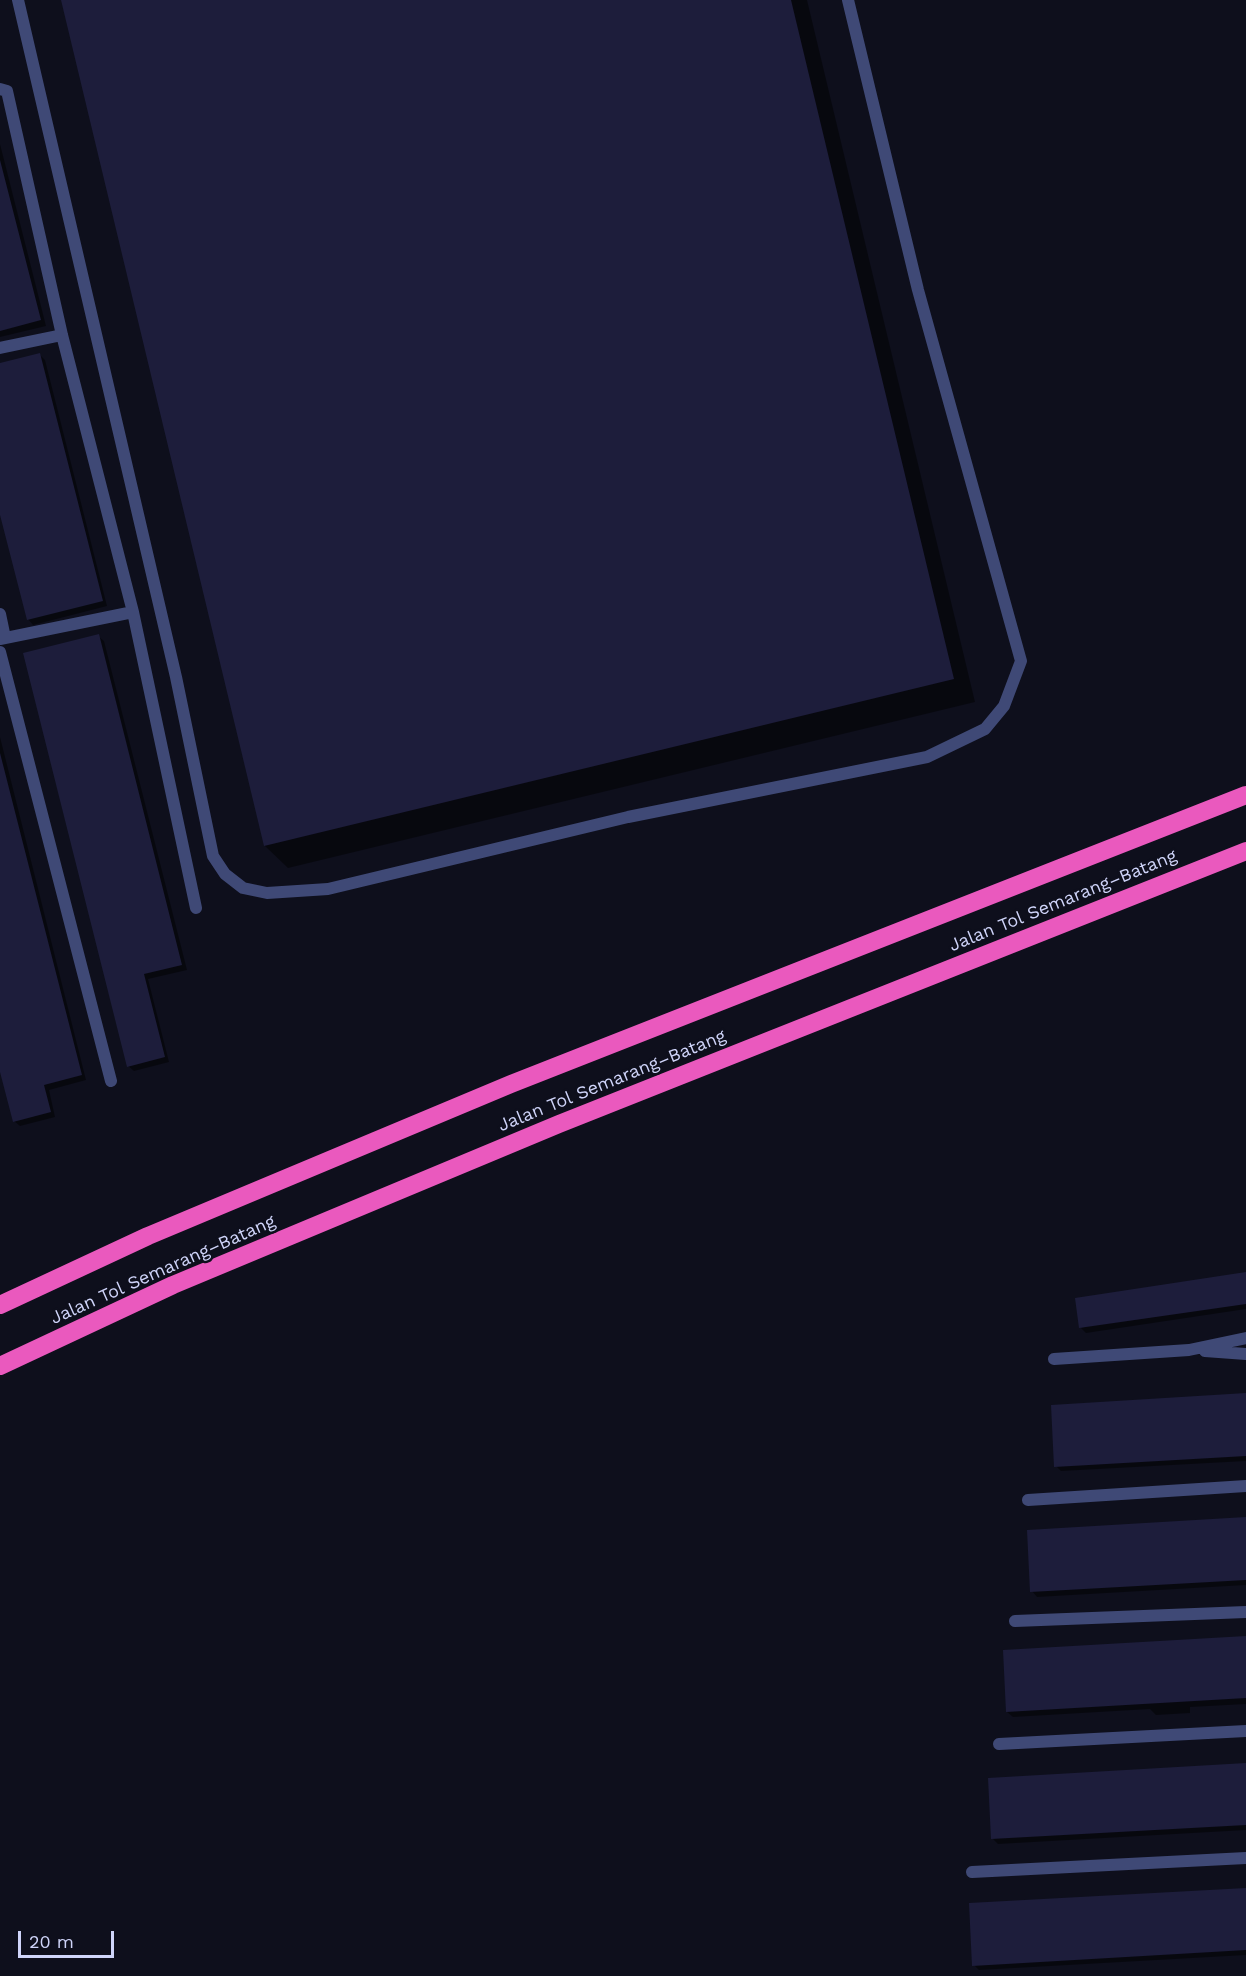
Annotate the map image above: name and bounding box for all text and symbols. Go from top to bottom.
street label: Jalan Tol Semarang–Batang [946,845,1180,957]
street label: Jalan Tol Semarang–Batang [495,1025,729,1137]
street label: Jalan Tol Semarang–Batang [47,1211,279,1329]
scale bar [21,1919,117,1957]
text: 20 m [29,1931,74,1952]

